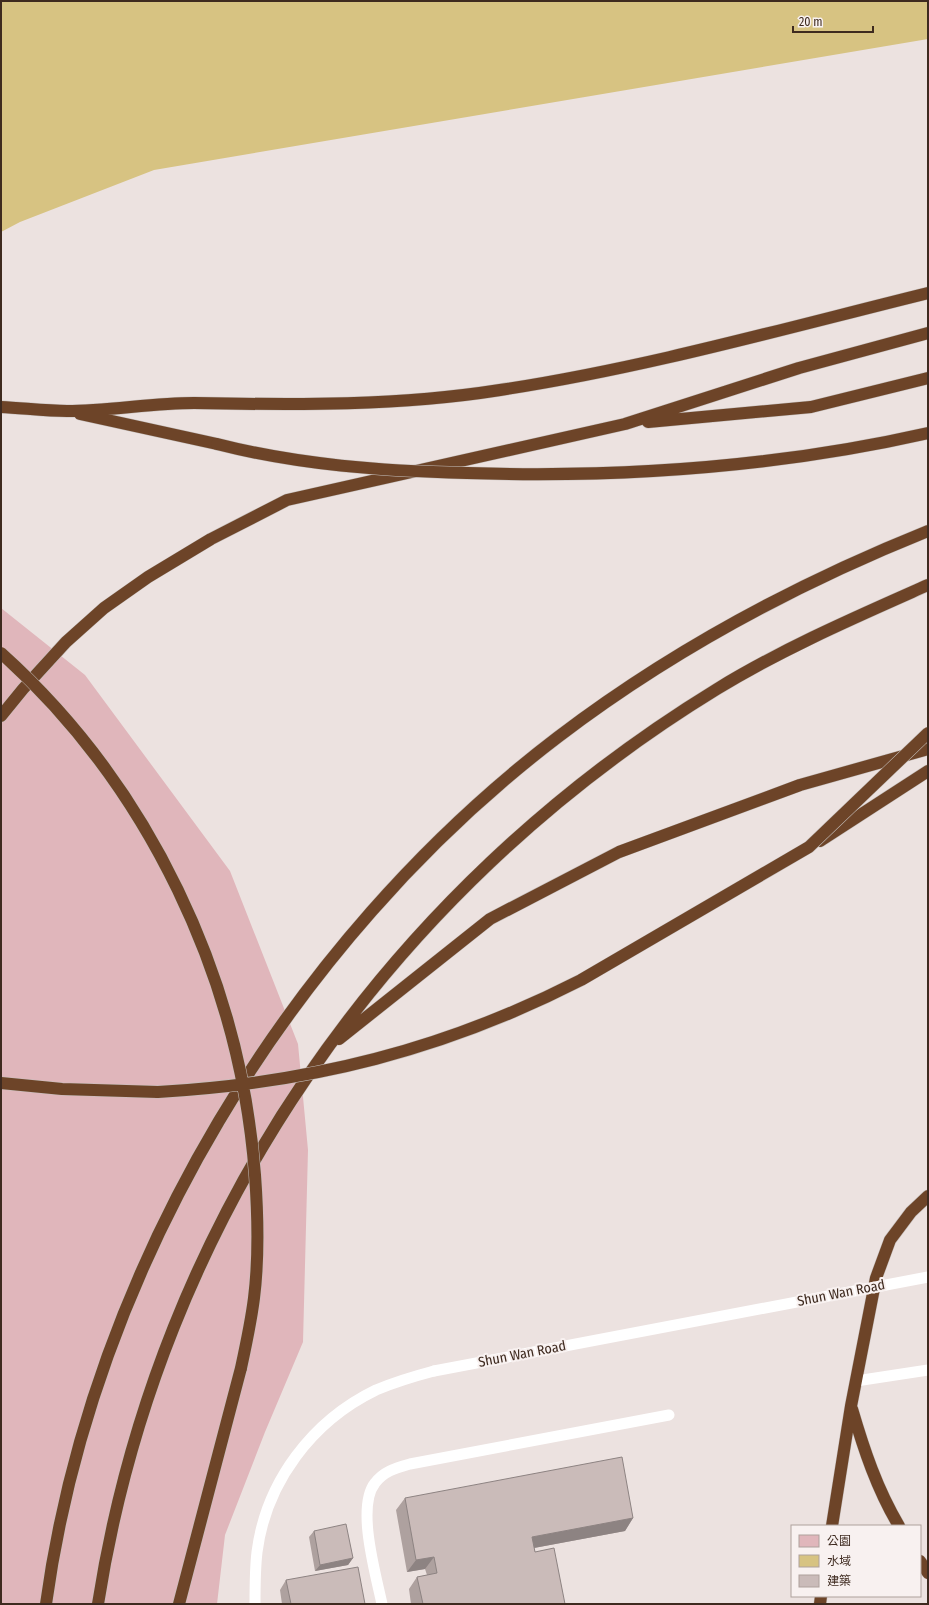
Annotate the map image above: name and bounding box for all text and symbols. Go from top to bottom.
scale bar [793,8,873,34]
text: 20 m [799,15,823,29]
street label: Shun Wan Road [796,1276,886,1310]
street label: Shun Wan Road [477,1337,567,1371]
legend [791,1525,921,1597]
text: 公園 [827,1534,851,1548]
text: 水域 [827,1554,851,1568]
text: 建築 [827,1574,851,1588]

